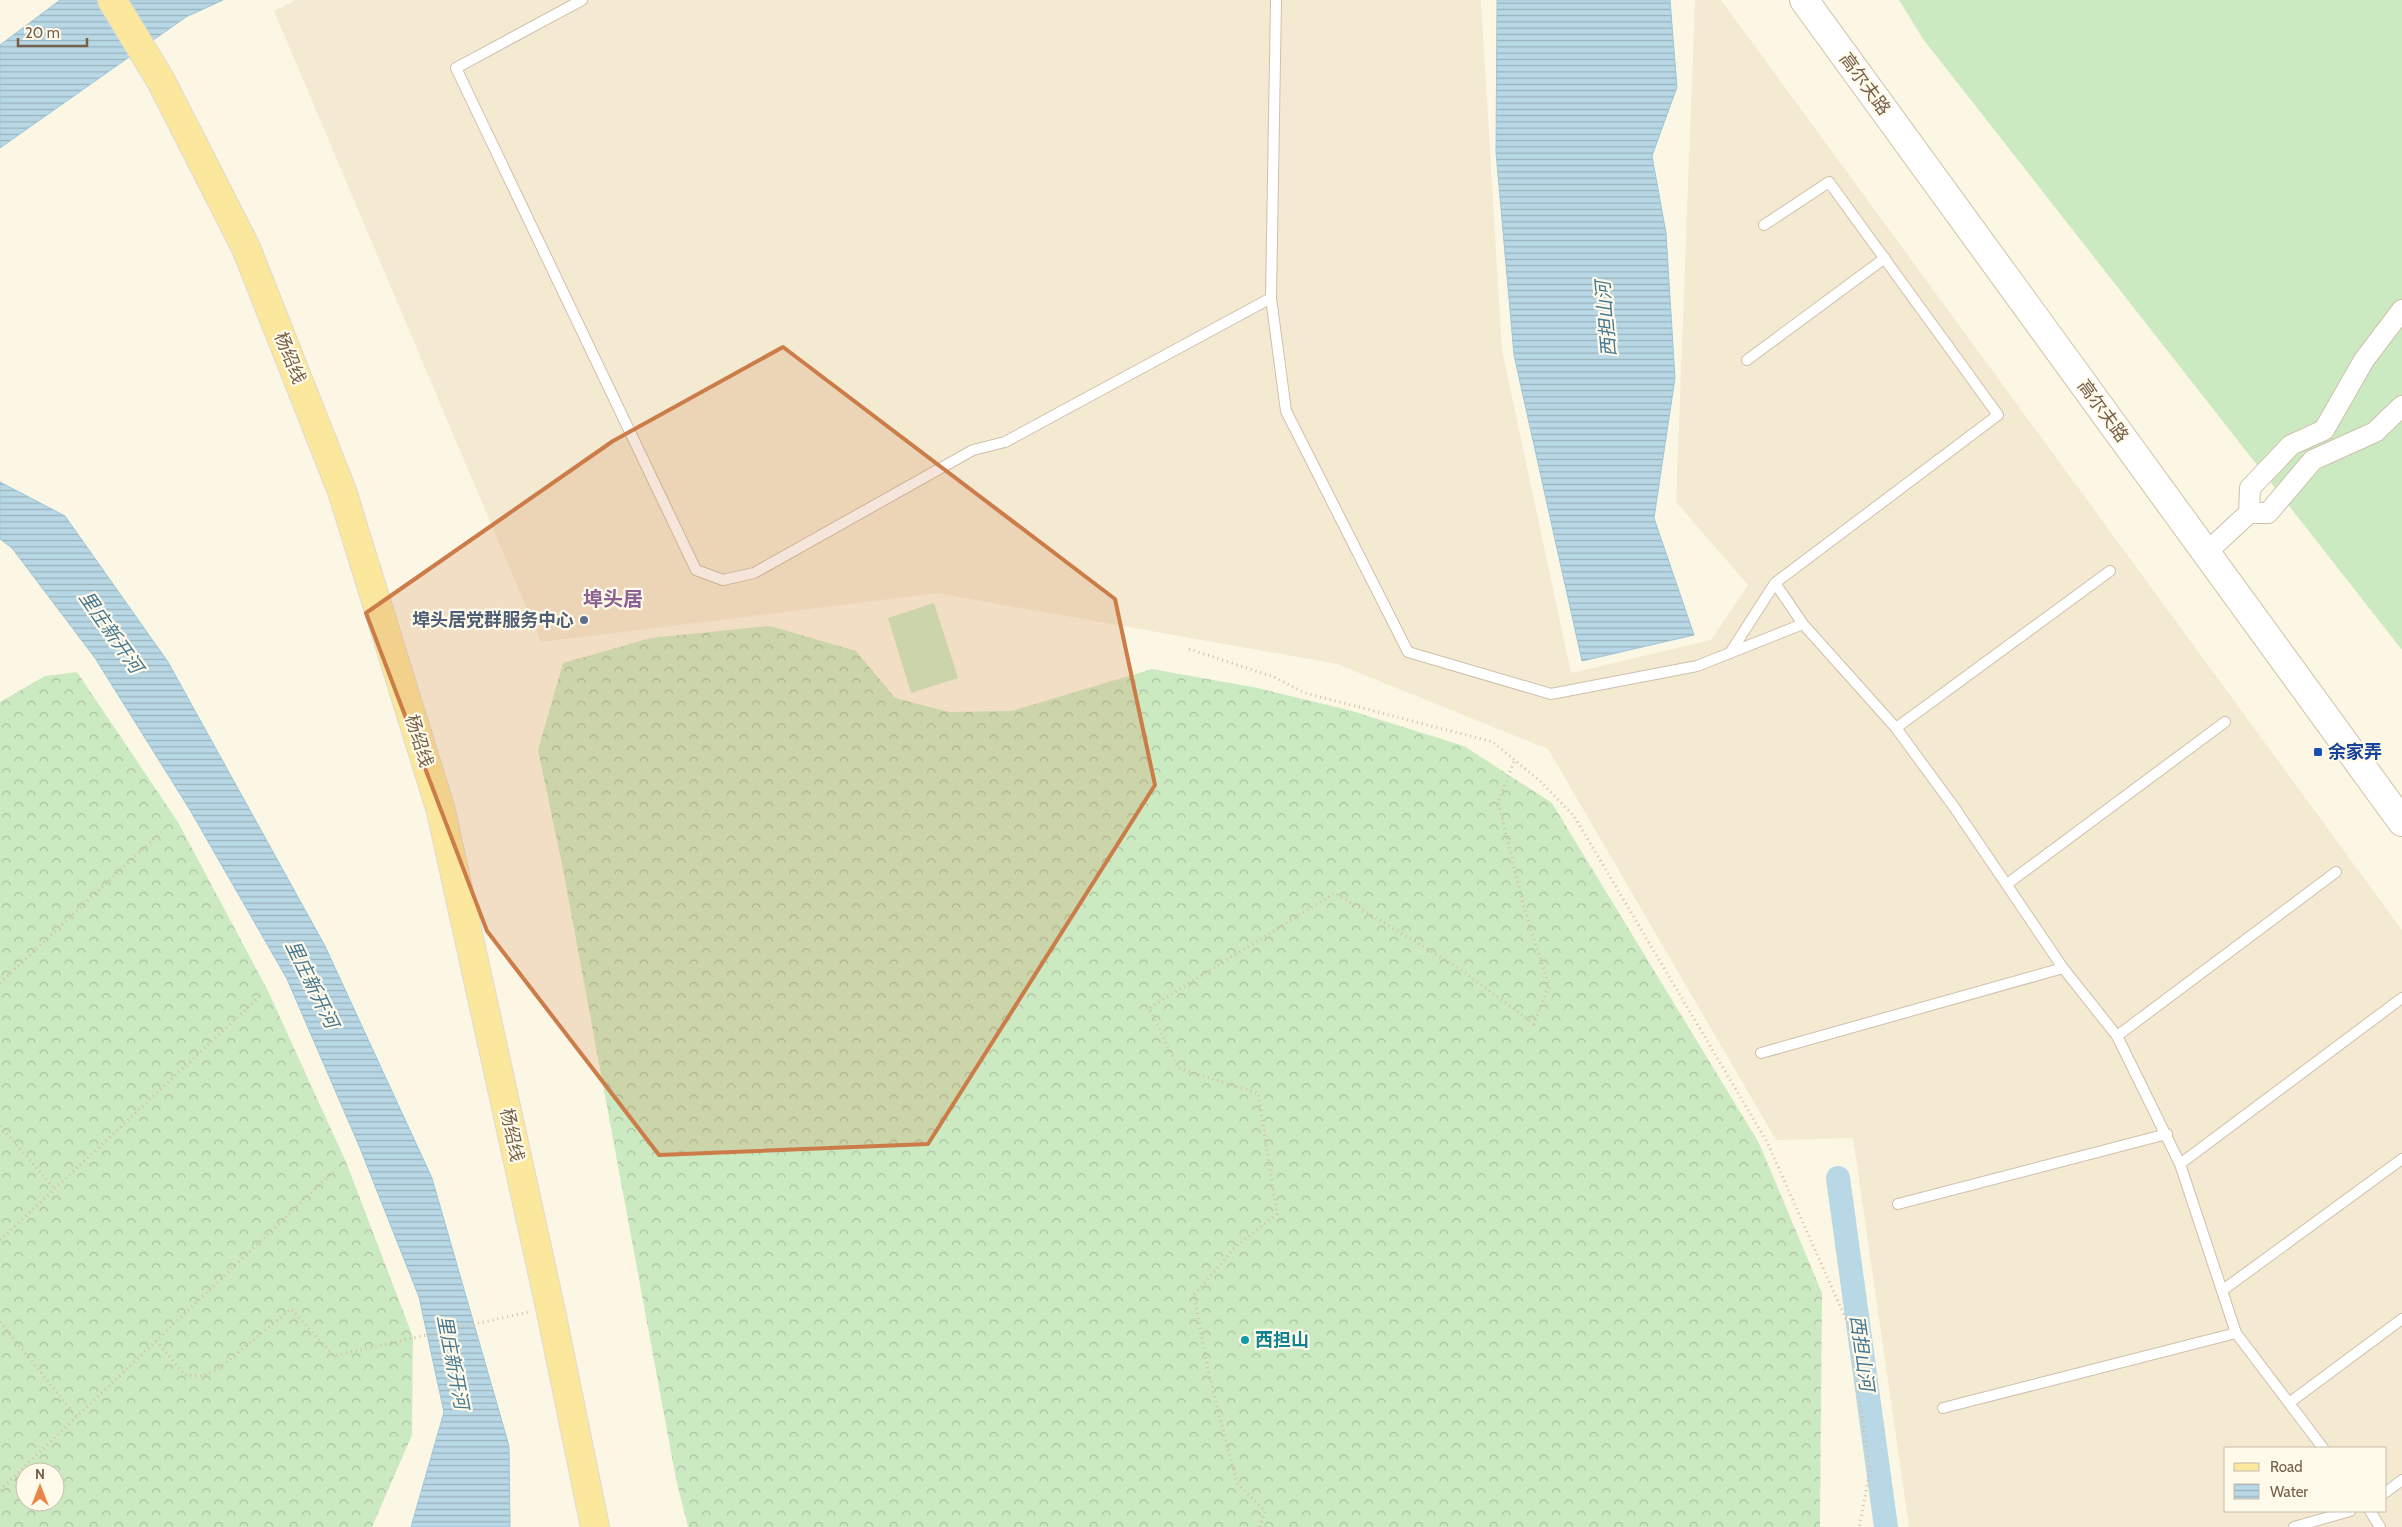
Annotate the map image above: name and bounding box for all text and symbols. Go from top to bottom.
scale bar [18,15,86,47]
text: 20 m [25,24,60,42]
street label: 高尔夫路 [1835,48,1895,120]
water label: 西担山河 [1591,276,1621,358]
street label: 杨绍线 [270,329,310,387]
street label: 高尔夫路 [2073,375,2133,447]
water label: 里庄新开河 [74,586,150,681]
district label: 埠头居 [583,587,643,611]
place label: 埠头居党群服务中心 [412,609,574,631]
marker: 埠头居党群服务中心 [578,614,590,626]
street label: 杨绍线 [401,712,437,770]
place label: 余家弄 [2328,741,2382,763]
marker: 余家弄 [2312,746,2324,758]
water label: 里庄新开河 [281,936,345,1035]
street label: 杨绍线 [496,1106,528,1164]
water label: 里庄新开河 [433,1313,474,1415]
water label: 西担山河 [1845,1314,1879,1396]
place label: 西担山 [1255,1329,1309,1351]
marker: 西担山 [1239,1334,1251,1346]
legend [2224,1447,2387,1512]
text: Road [2270,1458,2303,1476]
north arrow [15,1462,65,1512]
text: N [35,1465,45,1483]
text: Water [2270,1483,2308,1501]

